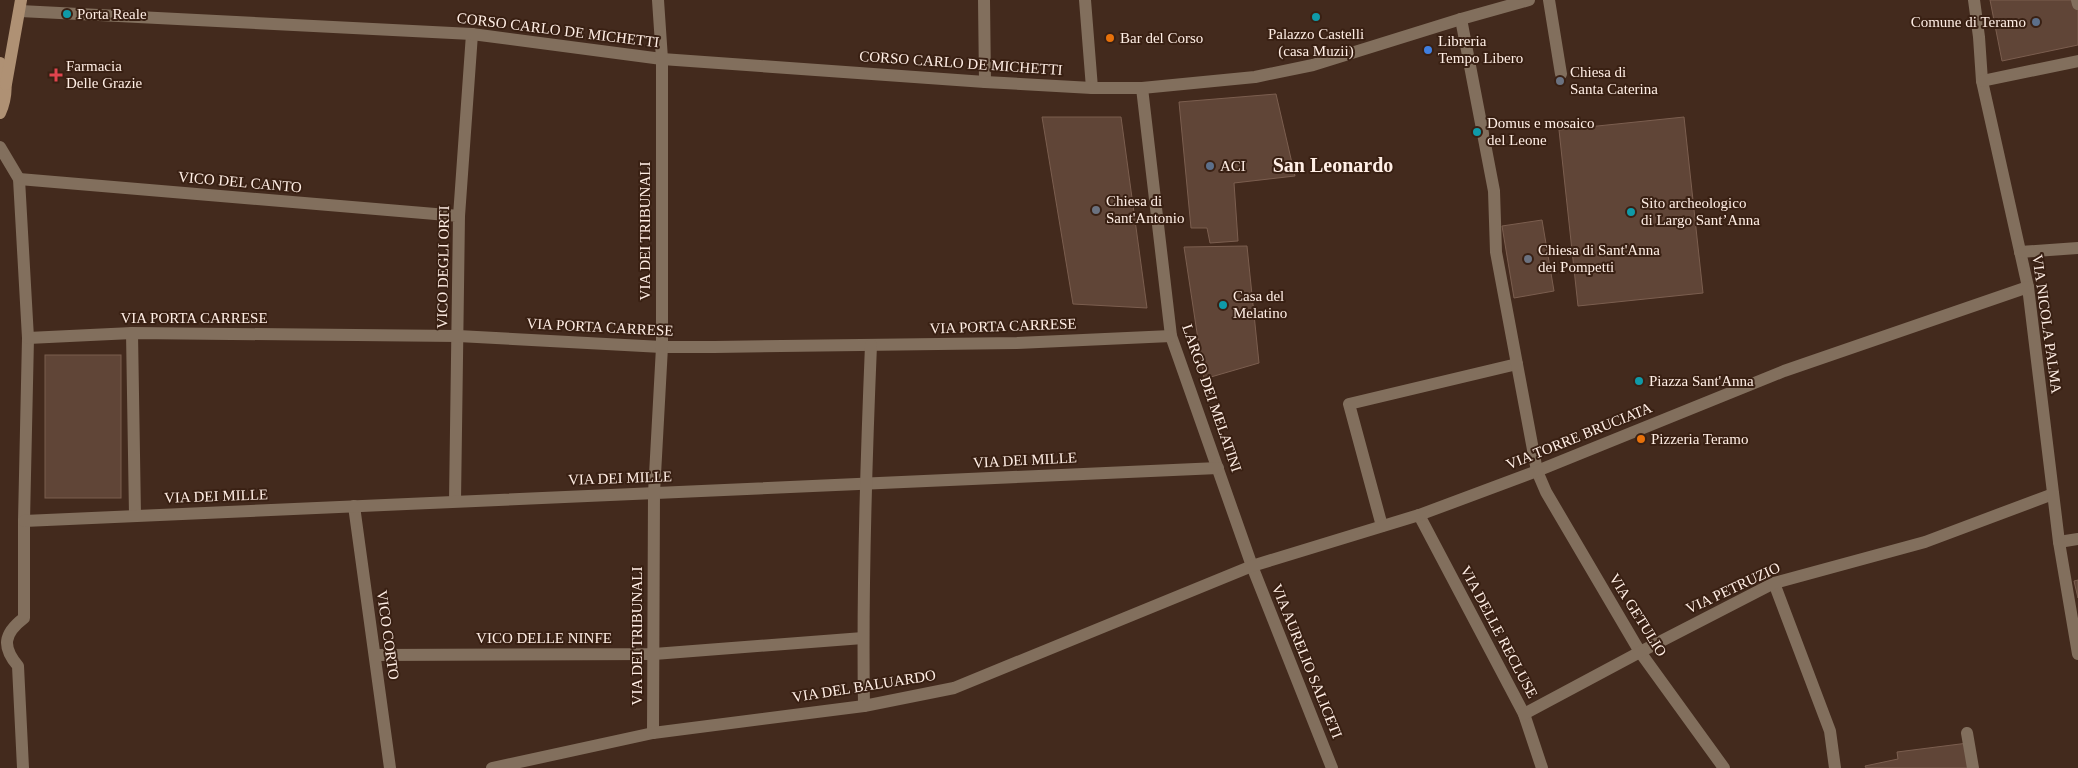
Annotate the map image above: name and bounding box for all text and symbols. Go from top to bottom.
place label: Porta Reale [77,6,147,22]
marker: Porta Reale [61,8,73,20]
street label: CORSO CARLO DE MICHETTI [456,10,660,50]
marker: Palazzo Castelli (casa Muzii) [1310,11,1322,23]
place label: Comune di Teramo [1911,14,2026,30]
marker: Comune di Teramo [2030,16,2042,28]
place label: Palazzo Castelli (casa Muzii) [1268,26,1364,60]
place label: Bar del Corso [1120,30,1203,46]
marker: Bar del Corso [1104,32,1116,44]
place label: Libreria Tempo Libero [1438,33,1523,66]
marker: Libreria Tempo Libero [1422,44,1434,56]
street label: CORSO CARLO DE MICHETTI [859,48,1063,78]
place label: Farmacia Delle Grazie [66,58,143,91]
place label: Chiesa di Santa Caterina [1570,64,1658,97]
marker: Farmacia Delle Grazie [50,69,62,81]
marker: Chiesa di Santa Caterina [1554,75,1566,87]
place label: Domus e mosaico del Leone [1487,115,1594,148]
marker: Domus e mosaico del Leone [1471,126,1483,138]
district label: San Leonardo [1273,154,1393,176]
place label: ACI [1220,158,1246,174]
marker: ACI [1204,160,1216,172]
street label: VIA DEI TRIBUNALI [637,162,653,300]
street label: VICO DEL CANTO [177,169,303,195]
place label: Chiesa di Sant'Antonio [1106,193,1185,226]
place label: Sito archeologico di Largo Sant’Anna [1641,195,1760,228]
marker: Chiesa di Sant'Antonio [1090,204,1102,216]
street label: VICO DEGLI ORTI [434,205,452,329]
marker: Sito archeologico di Largo Sant’Anna [1625,206,1637,218]
place label: Chiesa di Sant'Anna dei Pompetti [1538,242,1660,275]
marker: Chiesa di Sant'Anna dei Pompetti [1522,253,1534,265]
street label: VIA NICOLA PALMA [2029,253,2065,395]
place label: Casa del Melatino [1233,288,1287,321]
marker: Casa del Melatino [1217,299,1229,311]
street label: VIA PORTA CARRESE [120,310,268,326]
street label: VIA PORTA CARRESE [526,315,674,339]
street label: VIA PORTA CARRESE [929,315,1077,337]
street label: LARGO DEI MELATINI [1179,322,1245,474]
place label: Piazza Sant'Anna [1649,373,1754,389]
marker: Piazza Sant'Anna [1633,375,1645,387]
street label: VIA TORRE BRUCIATA [1504,399,1654,473]
place label: Pizzeria Teramo [1651,431,1748,447]
marker: Pizzeria Teramo [1635,433,1647,445]
street label: VIA DEI MILLE [973,449,1077,471]
street label: VIA DEI MILLE [568,468,672,488]
street label: VIA DEI MILLE [164,486,268,506]
street label: VIA PETRUZIO [1683,559,1783,617]
street label: VIA DELLE RECLUSE [1457,563,1541,701]
street label: VIA DEI TRIBUNALI [629,567,645,705]
street label: VIA GETULIO [1606,571,1670,659]
street label: VIA AURELIO SALICETI [1269,582,1345,740]
street label: VICO CORTO [374,589,402,681]
street label: VICO DELLE NINFE [476,630,612,646]
street label: VIA DEL BALUARDO [791,667,937,705]

